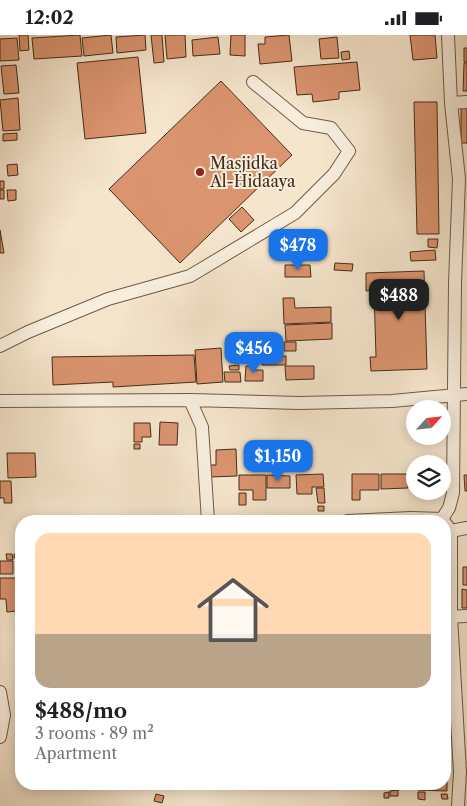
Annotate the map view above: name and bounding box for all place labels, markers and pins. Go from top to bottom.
place label: Masjidka Al-Hidaaya [209,153,296,191]
marker: Masjidka Al-Hidaaya [194,166,206,178]
pin: $478 [268,229,328,271]
pin: $488 [369,279,429,321]
pin: $456 [224,331,284,374]
pin: $1,150 [237,439,319,482]

